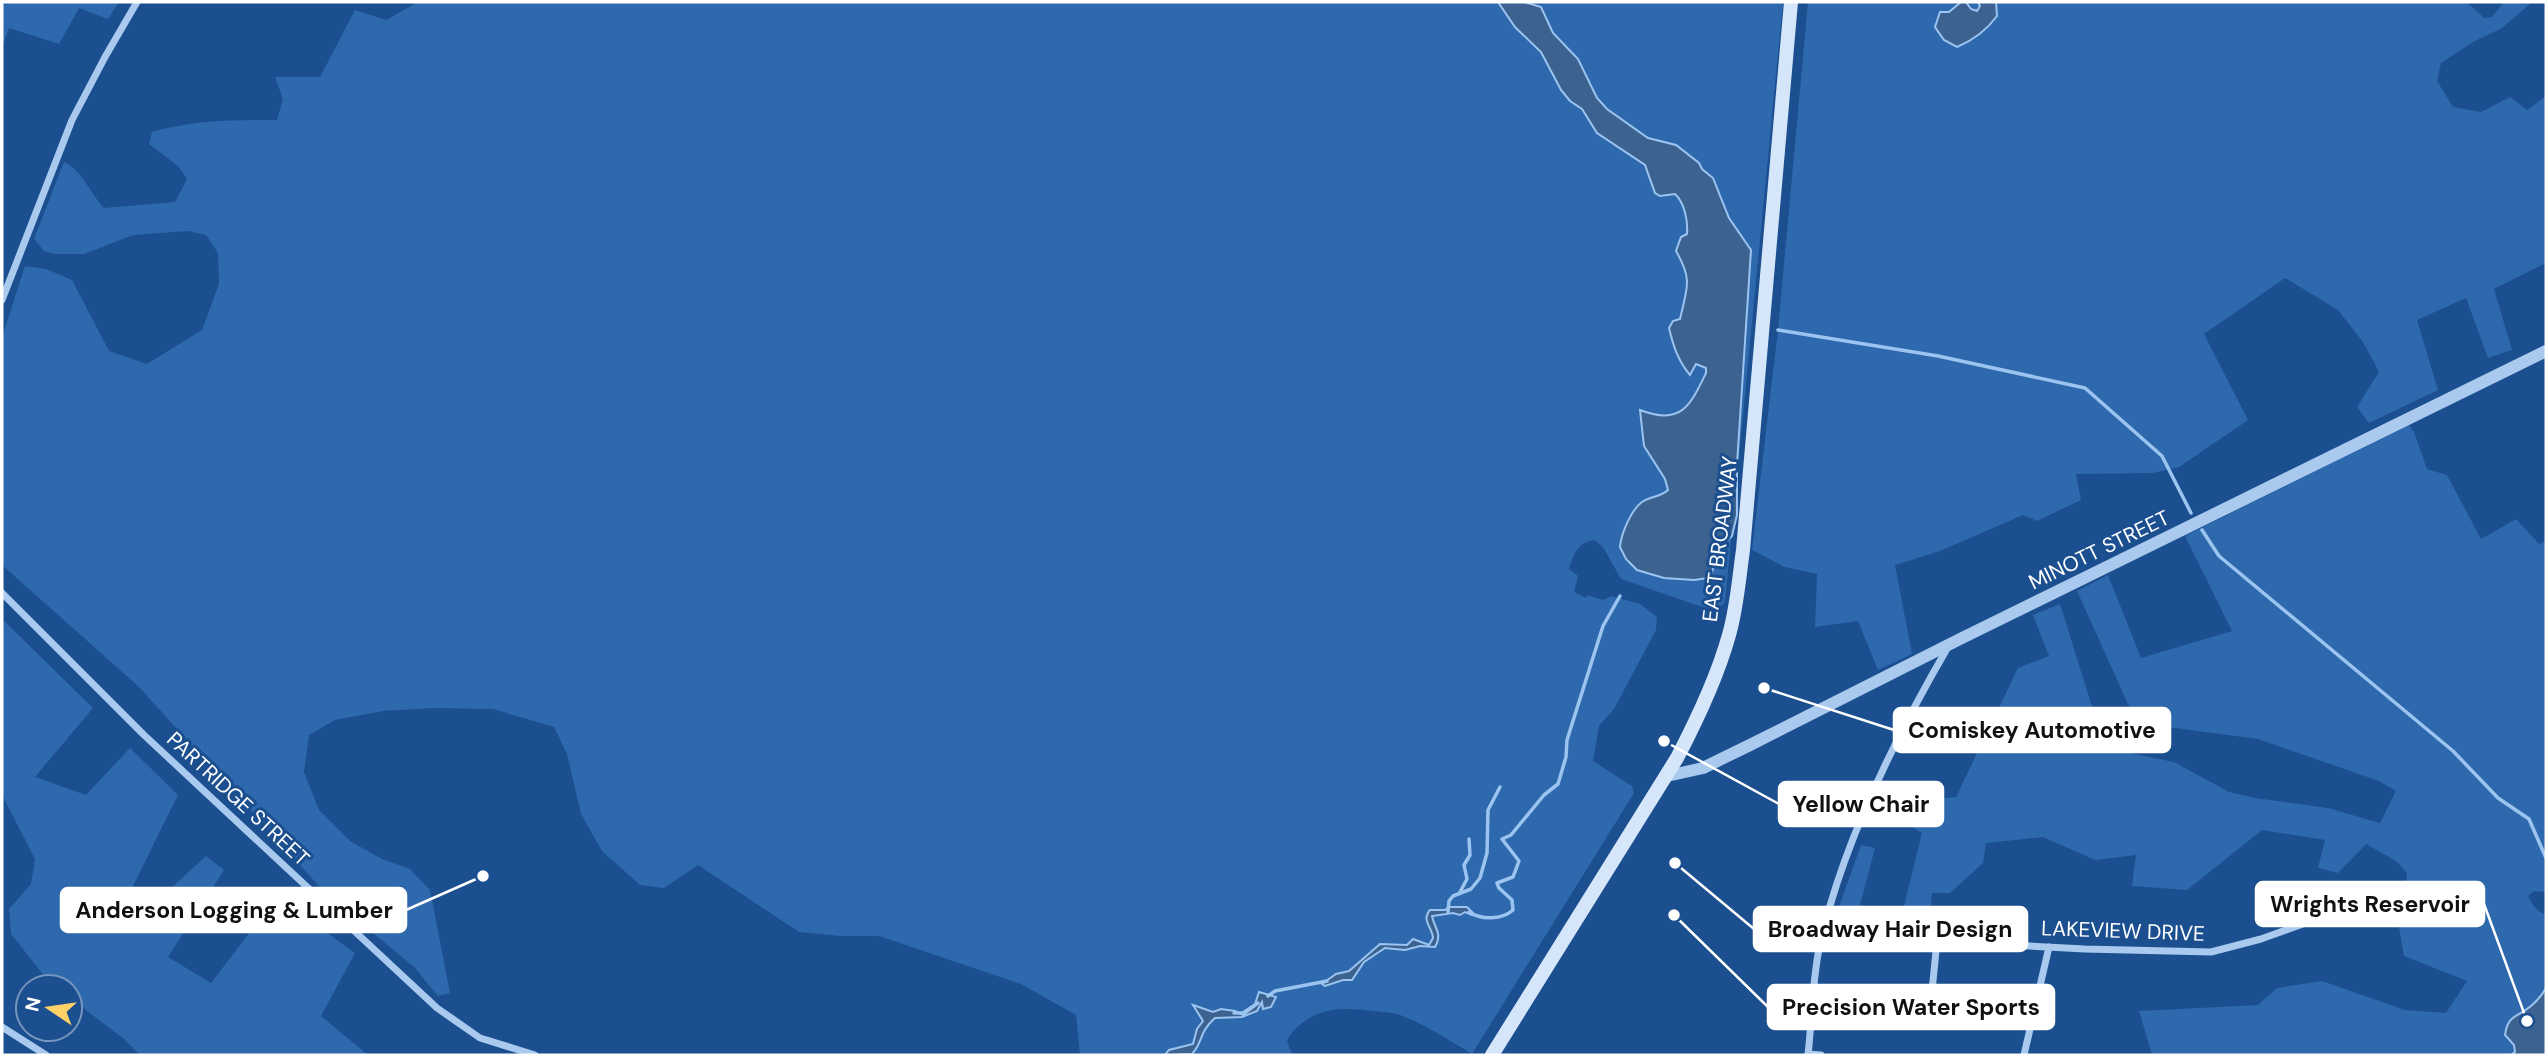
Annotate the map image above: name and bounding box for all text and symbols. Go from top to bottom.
street label: EAST BROADWAY [1696,455,1744,623]
street label: MINOTT STREET [2024,504,2174,596]
callout: Comiskey Automotive [1894,708,2170,752]
text: Comiskey Automotive [1908,715,2156,745]
street label: PARTRIDGE STREET [161,726,315,873]
callout: Yellow Chair [1779,782,1943,826]
text: Yellow Chair [1793,789,1929,819]
callout: Wrights Reservoir [2256,882,2484,926]
callout: Anderson Logging & Lumber [61,888,406,932]
text: Wrights Reservoir [2270,889,2470,919]
text: Anderson Logging & Lumber [75,895,393,925]
callout: Broadway Hair Design [1754,907,2027,951]
text: Broadway Hair Design [1768,914,2012,944]
street label: LAKEVIEW DRIVE [2041,914,2205,948]
north arrow [14,973,84,1043]
callout: Precision Water Sports [1768,985,2054,1029]
text: Precision Water Sports [1782,992,2040,1022]
text: N [19,995,47,1014]

